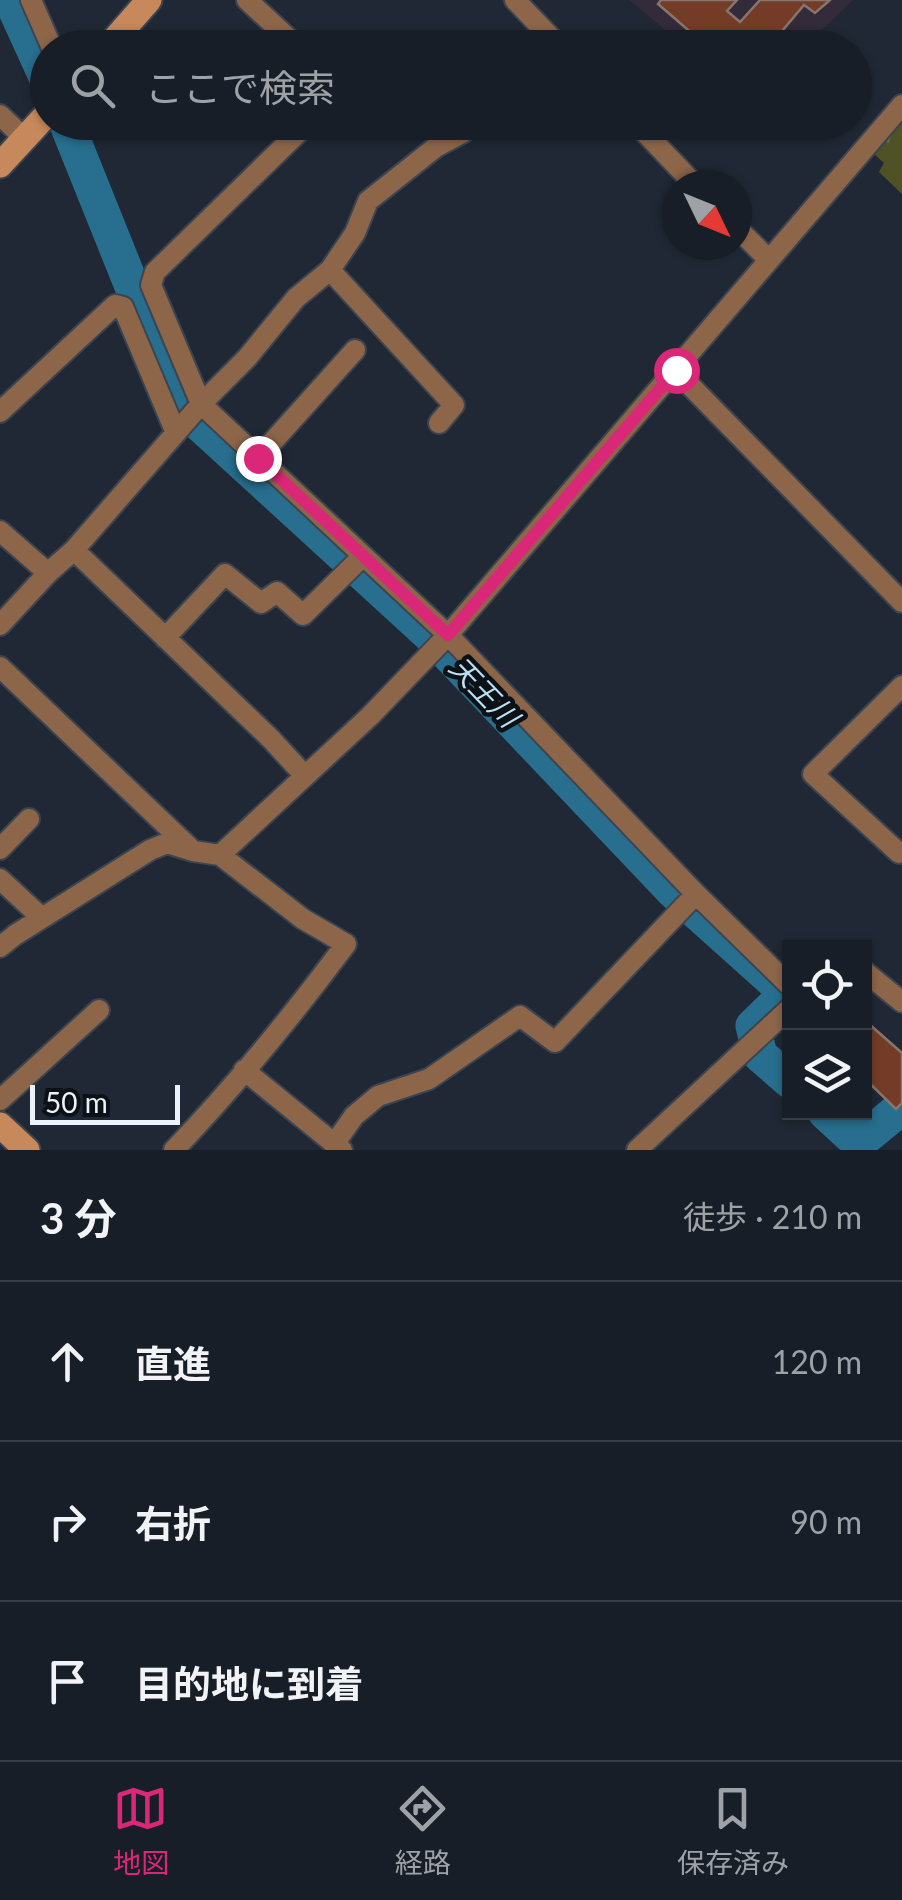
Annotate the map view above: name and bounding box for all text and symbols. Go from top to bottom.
search box [30,30,872,140]
icon: search [65,58,120,113]
text: ここで検索 [145,64,335,110]
north arrow [662,170,752,260]
route start [654,348,700,394]
route end [236,436,282,482]
water label: 天王川 [443,649,528,735]
map controls [782,940,872,1120]
button: locate [782,940,872,1030]
button: layers [782,1030,872,1120]
scale bar [30,1080,180,1124]
text: 50 m [45,1085,108,1119]
text: 3 分 [40,1193,117,1243]
text: 徒歩 · 210 m [683,1197,862,1236]
icon: ahead [40,1334,95,1389]
text: 直進 [135,1340,211,1386]
text: 120 m [772,1342,862,1381]
icon: right [40,1494,95,1549]
text: 右折 [135,1500,211,1546]
text: 90 m [790,1502,862,1541]
icon: arrive [40,1654,95,1709]
text: 目的地に到着 [135,1660,363,1706]
tab: 地図 [113,1781,169,1881]
tab: 経路 [395,1781,451,1881]
tab: 保存済み [677,1781,789,1881]

